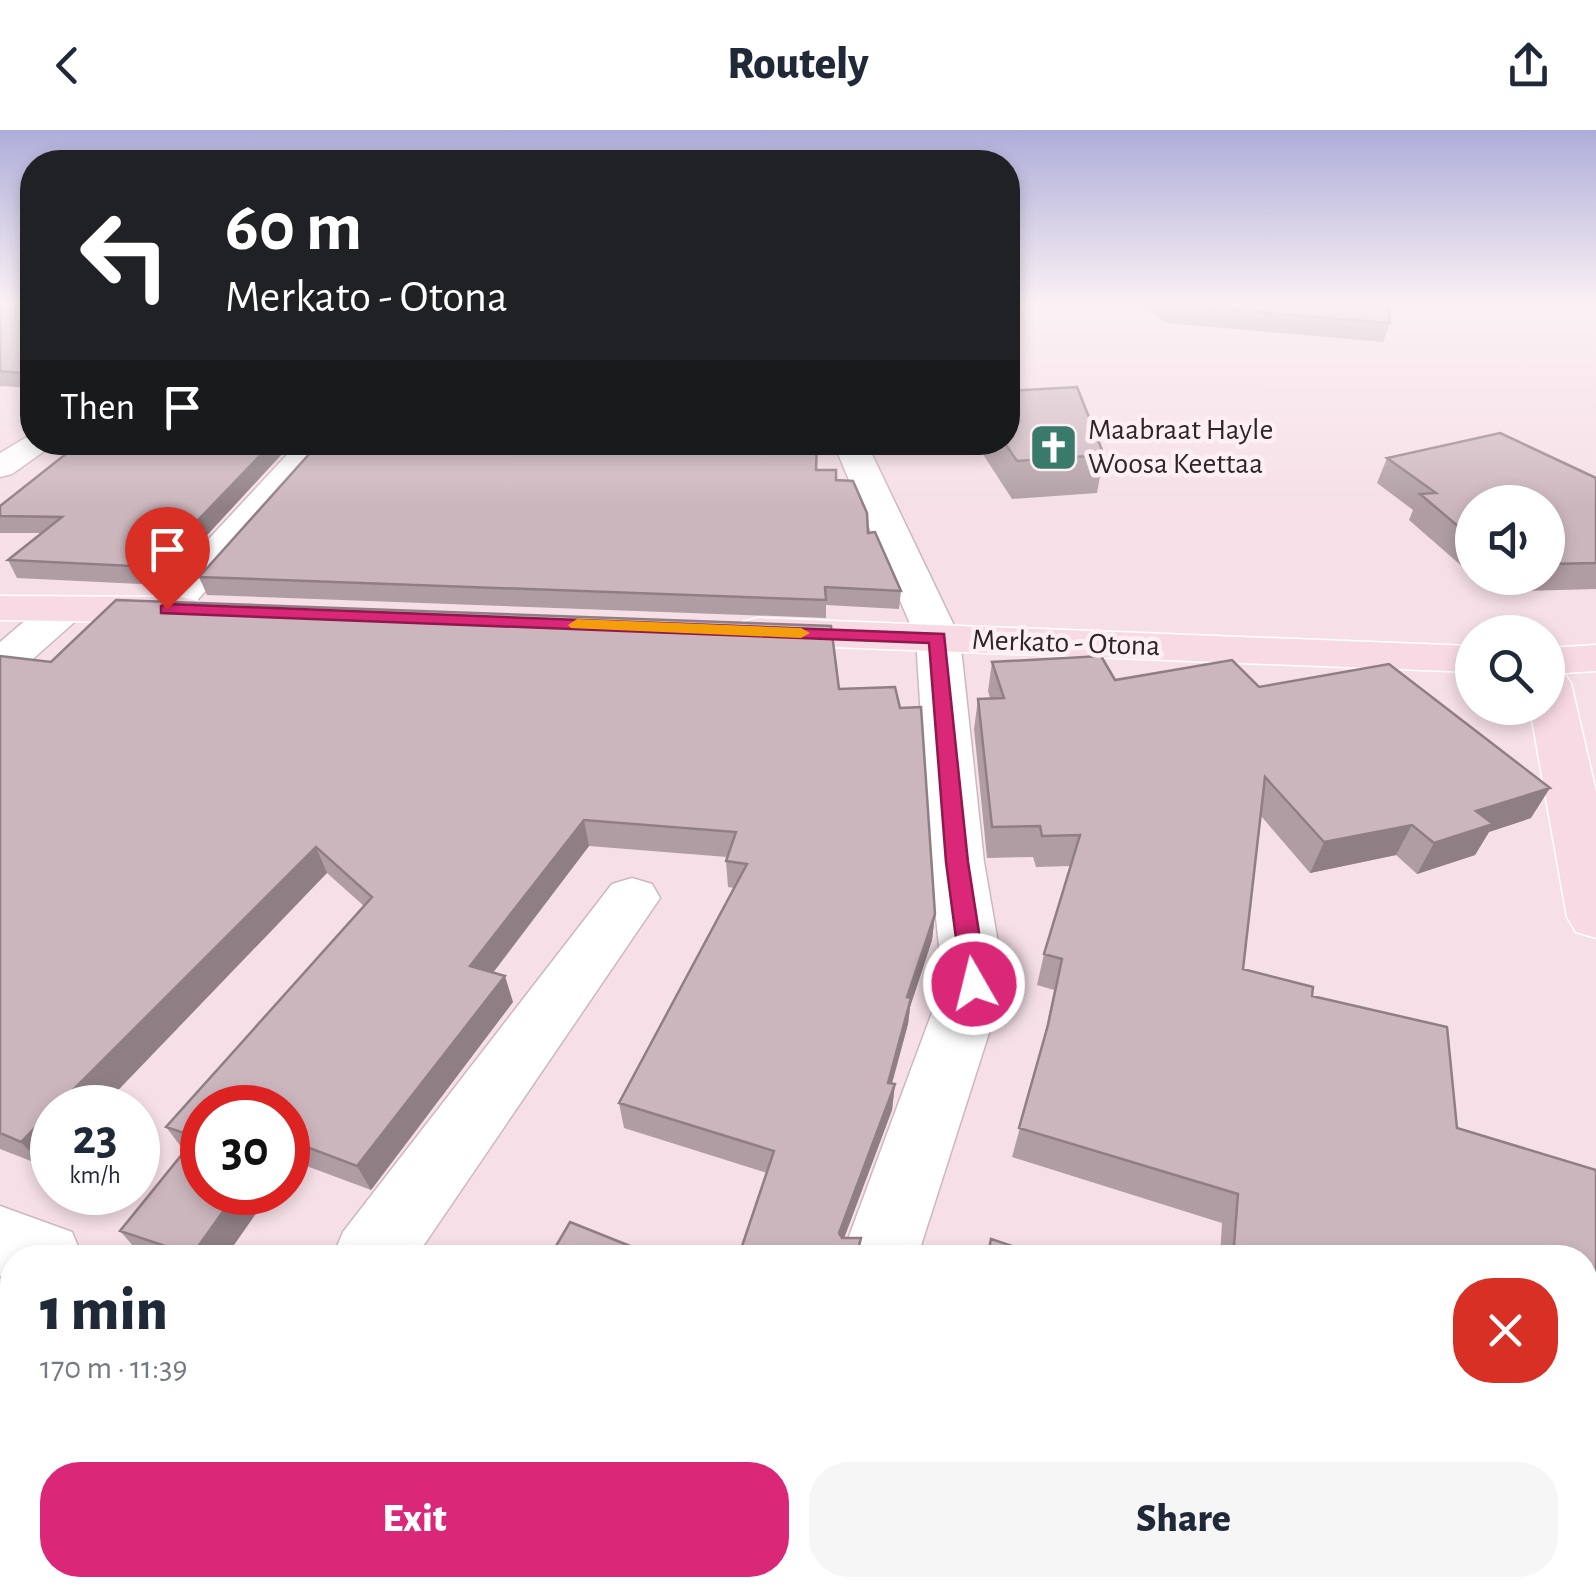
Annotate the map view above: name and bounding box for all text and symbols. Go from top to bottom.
icon: back [40,38,95,93]
icon: share [1501,38,1556,93]
text: Routely [727,42,869,87]
icon: left [60,190,190,320]
text: 60 m [225,193,362,263]
text: Merkato - Otona [225,275,508,320]
icon: arrive [155,380,210,435]
text: Then [60,389,135,427]
place label: Maabraat Hayle Woosa Keettaa [1088,415,1273,479]
church icon: Maabraat Hayle Woosa Keettaa [1027,421,1079,473]
map controls [1455,485,1565,725]
button: sound [1455,485,1565,595]
pin [125,507,210,610]
icon: arrive [140,522,195,577]
button: search [1455,615,1565,725]
street label: Merkato - Otona [971,625,1161,661]
position arrow [922,932,1026,1036]
speed limit sign: 30 [180,1085,310,1215]
text: 23 [72,1113,118,1163]
text: km/h [69,1163,121,1188]
button: close [1453,1278,1558,1383]
text: 1 min [40,1281,168,1341]
text: 170 m · 11:39 [40,1352,188,1384]
button: Exit [40,1462,789,1577]
button: Share [809,1462,1558,1577]

